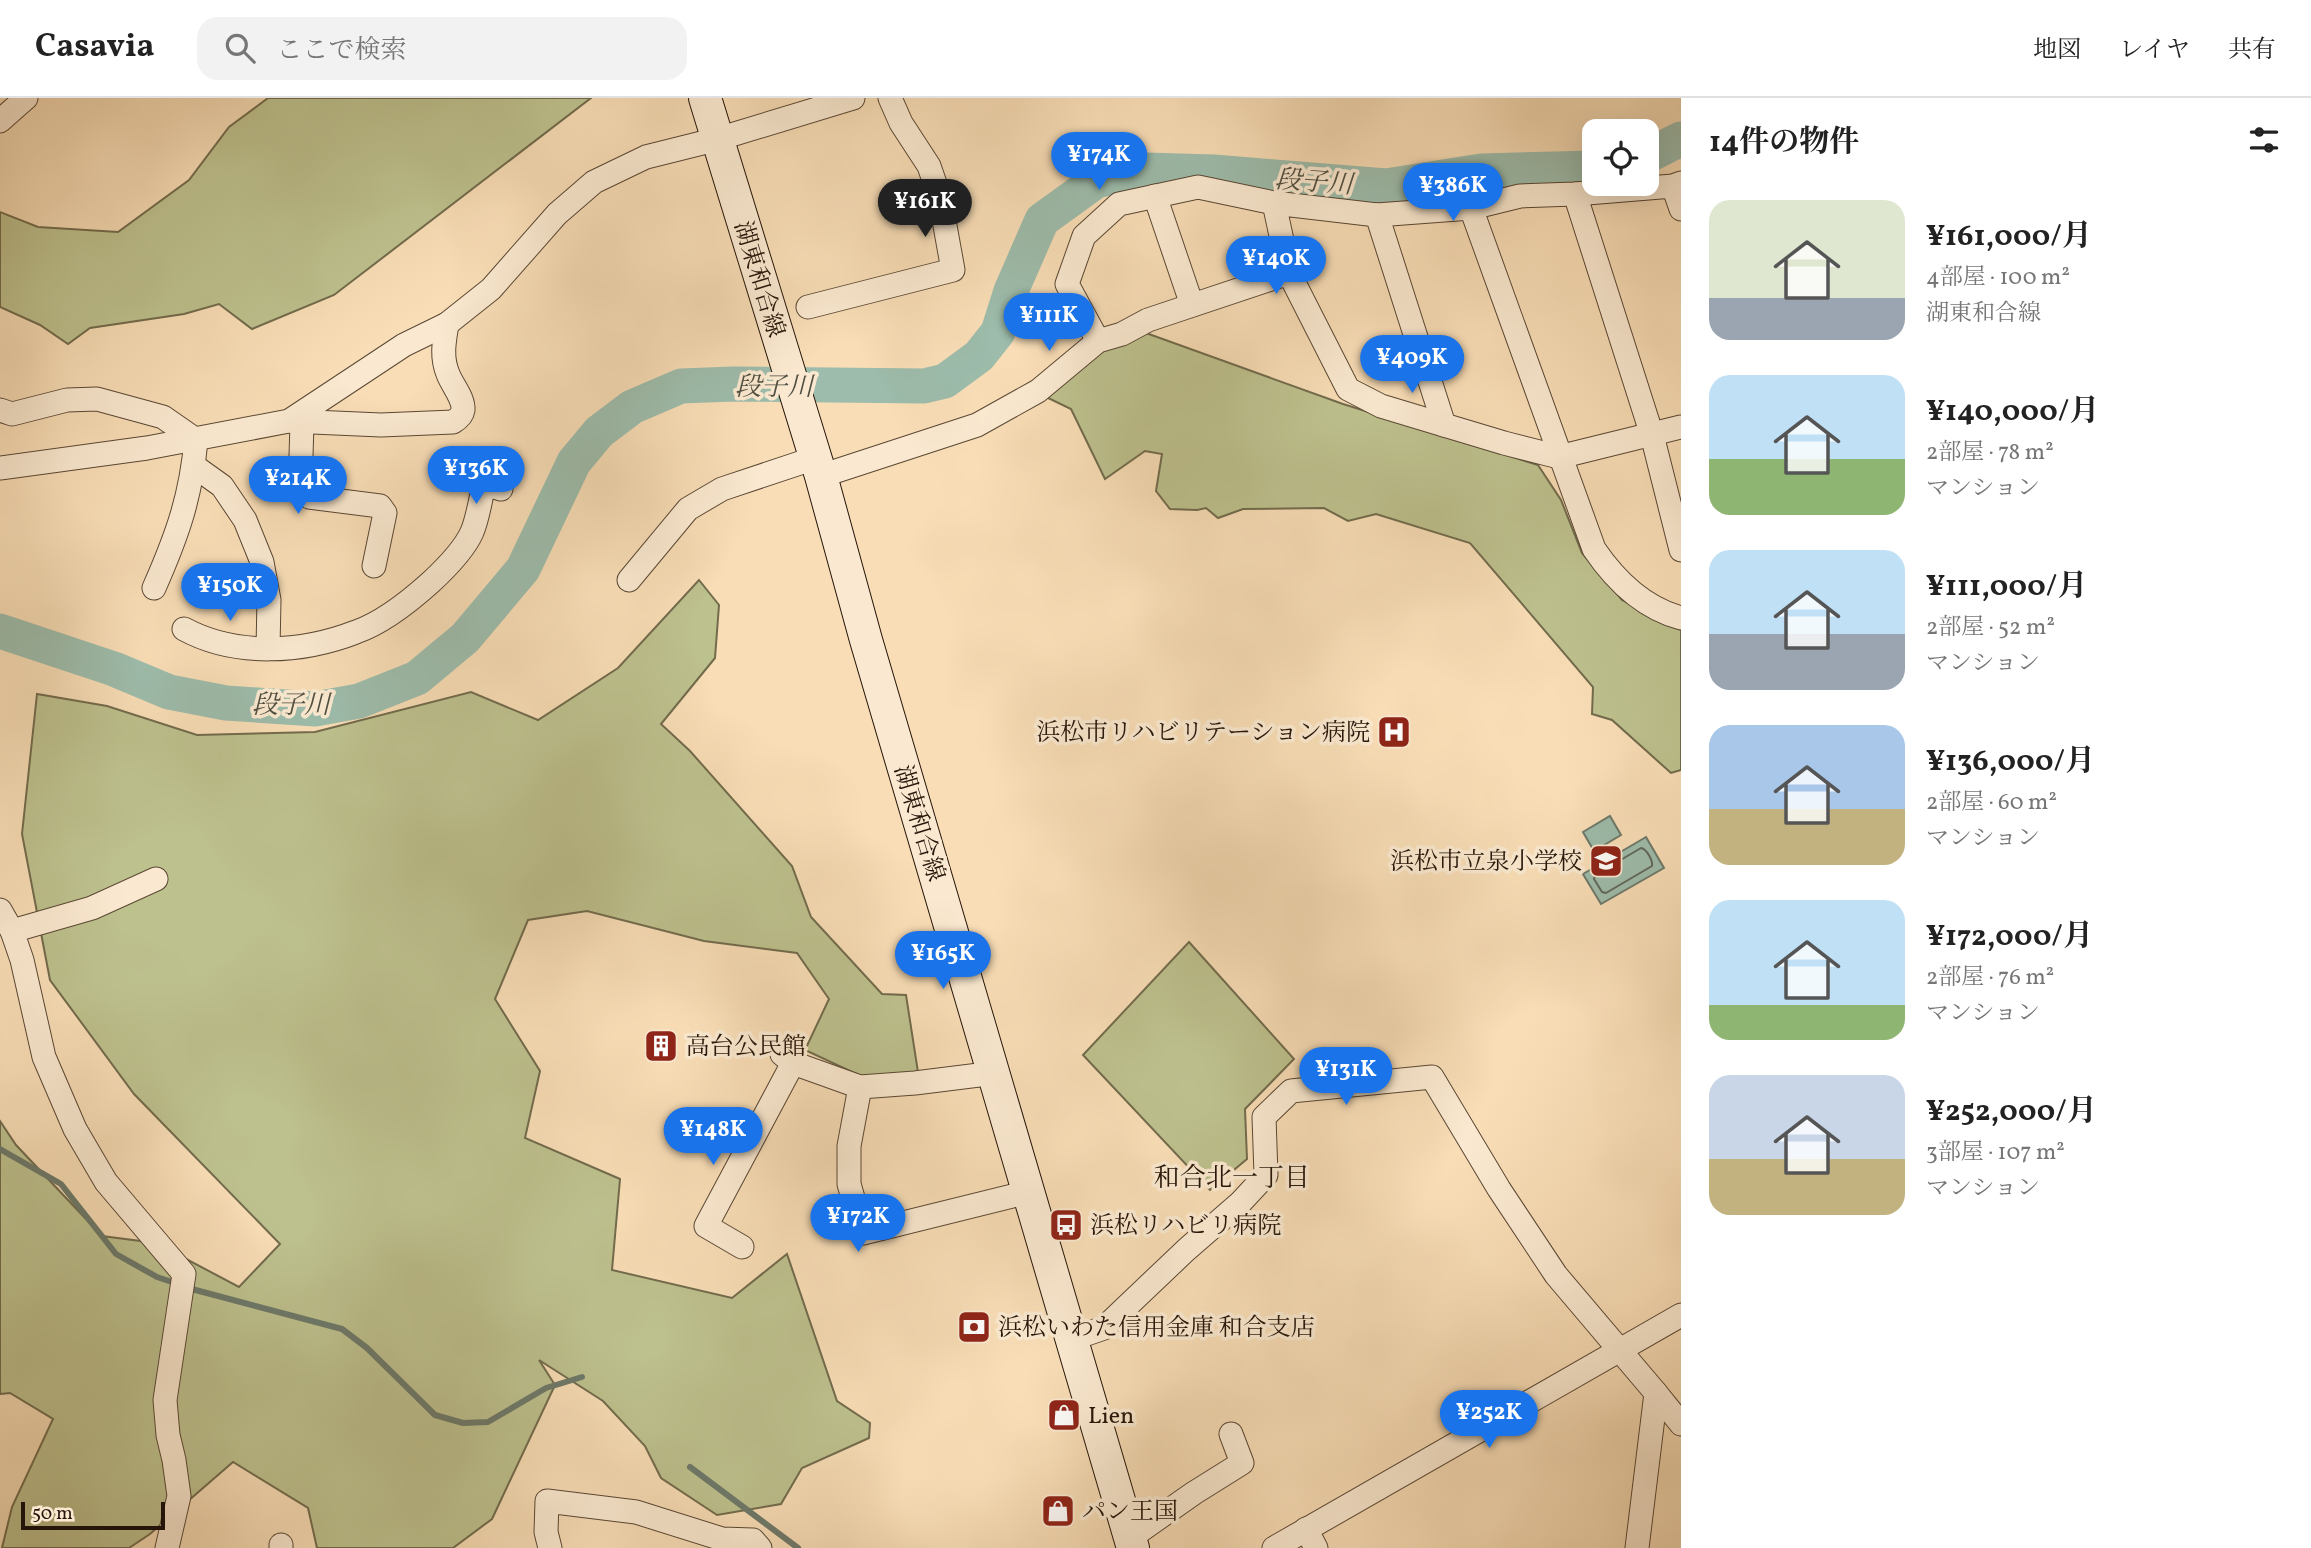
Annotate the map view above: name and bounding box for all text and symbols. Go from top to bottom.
search box [197,17,687,80]
text: Casavia [35,25,155,71]
icon: search [221,29,259,67]
text: ここで検索 [277,33,407,69]
text: 地図 [2033,34,2081,68]
text: レイヤ [2119,34,2190,68]
text: 共有 [2228,34,2276,68]
map controls [1582,119,1659,196]
button: locate [1582,119,1659,196]
icon: filters [2245,121,2283,159]
text: 14件の物件 [1709,122,1859,164]
pin: ¥174K [1050,132,1148,192]
text: ¥174K [1067,139,1131,171]
water label: 段子川 [1274,162,1357,204]
pin: ¥386K [1404,164,1502,223]
text: ¥386K [1419,170,1487,202]
pin: ¥161K [876,180,974,239]
text: ¥161K [894,186,956,218]
text: ¥161,000/月 [1926,216,2092,258]
street label: 湖東和合線 [724,217,792,342]
icon: home [1765,228,1849,312]
pin: ¥140K [1227,236,1325,296]
text: ¥140K [1242,243,1310,275]
text: 4部屋 · 100 m² [1926,262,2070,294]
pin: ¥111K [1000,294,1098,353]
text: 湖東和合線 [1926,298,2041,330]
text: ¥111K [1020,300,1078,332]
pin: ¥409K [1363,336,1461,395]
text: ¥409K [1376,342,1448,374]
water label: 段子川 [735,370,816,406]
text: ¥140,000/月 [1926,391,2099,433]
icon: home [1765,403,1849,487]
text: 2部屋 · 78 m² [1926,437,2054,469]
pin: ¥136K [427,446,525,506]
text: ¥136K [444,453,508,485]
pin: ¥214K [249,456,347,516]
text: ¥214K [265,463,331,495]
text: マンション [1926,473,2040,505]
pin: ¥150K [181,564,279,623]
text: ¥111,000/月 [1926,566,2087,608]
text: ¥150K [197,570,263,602]
icon: home [1765,578,1849,662]
text: 2部屋 · 52 m² [1926,612,2055,644]
text: マンション [1926,648,2040,680]
water label: 段子川 [252,688,333,724]
hospital icon: 浜松市リハビリテーション病院 [1375,713,1413,751]
place label: 浜松市リハビリテーション病院 [1036,717,1370,751]
text: ¥136,000/月 [1926,741,2095,783]
icon: home [1765,753,1849,837]
street label: 湖東和合線 [884,761,952,886]
text: 2部屋 · 60 m² [1926,787,2057,819]
text: マンション [1926,823,2040,855]
school or university icon: 浜松市立泉小学校 [1587,842,1625,880]
place label: 浜松市立泉小学校 [1390,846,1582,880]
text: ¥172,000/月 [1926,916,2093,958]
icon: home [1765,928,1849,1012]
pin: ¥165K [894,932,992,991]
text: ¥165K [911,938,975,970]
text: 2部屋 · 76 m² [1926,962,2054,994]
text: マンション [1926,998,2040,1030]
building icon: 高台公民館 [642,1027,680,1065]
place label: 高台公民館 [686,1031,806,1065]
pin: ¥131K [1297,1048,1395,1107]
text: ¥131K [1315,1054,1377,1086]
text: ¥252,000/月 [1926,1091,2097,1133]
icon: home [1765,1103,1849,1187]
pin: ¥148K [664,1108,762,1167]
text: ¥148K [680,1114,746,1146]
text: 3部屋 · 107 m² [1926,1137,2065,1169]
district label: 和合北一丁目 [1154,1161,1310,1197]
text: マンション [1926,1173,2040,1205]
pin: ¥172K [809,1194,907,1254]
text: ¥172K [826,1201,890,1233]
bus stop icon: 浜松リハビリ病院 [1047,1206,1085,1244]
place label: 浜松リハビリ病院 [1090,1210,1281,1244]
bank icon: 浜松いわた信用金庫 和合支店 [955,1308,993,1346]
place label: 浜松いわた信用金庫 和合支店 [998,1312,1315,1346]
pin: ¥252K [1440,1390,1538,1450]
shop icon: Lien [1045,1396,1083,1434]
text: ¥252K [1456,1397,1522,1429]
place label: Lien [1088,1400,1134,1434]
shop icon: パン王国 [1039,1492,1077,1530]
place label: パン王国 [1082,1496,1178,1530]
scale bar [21,1499,164,1531]
text: 50 m [32,1501,73,1527]

